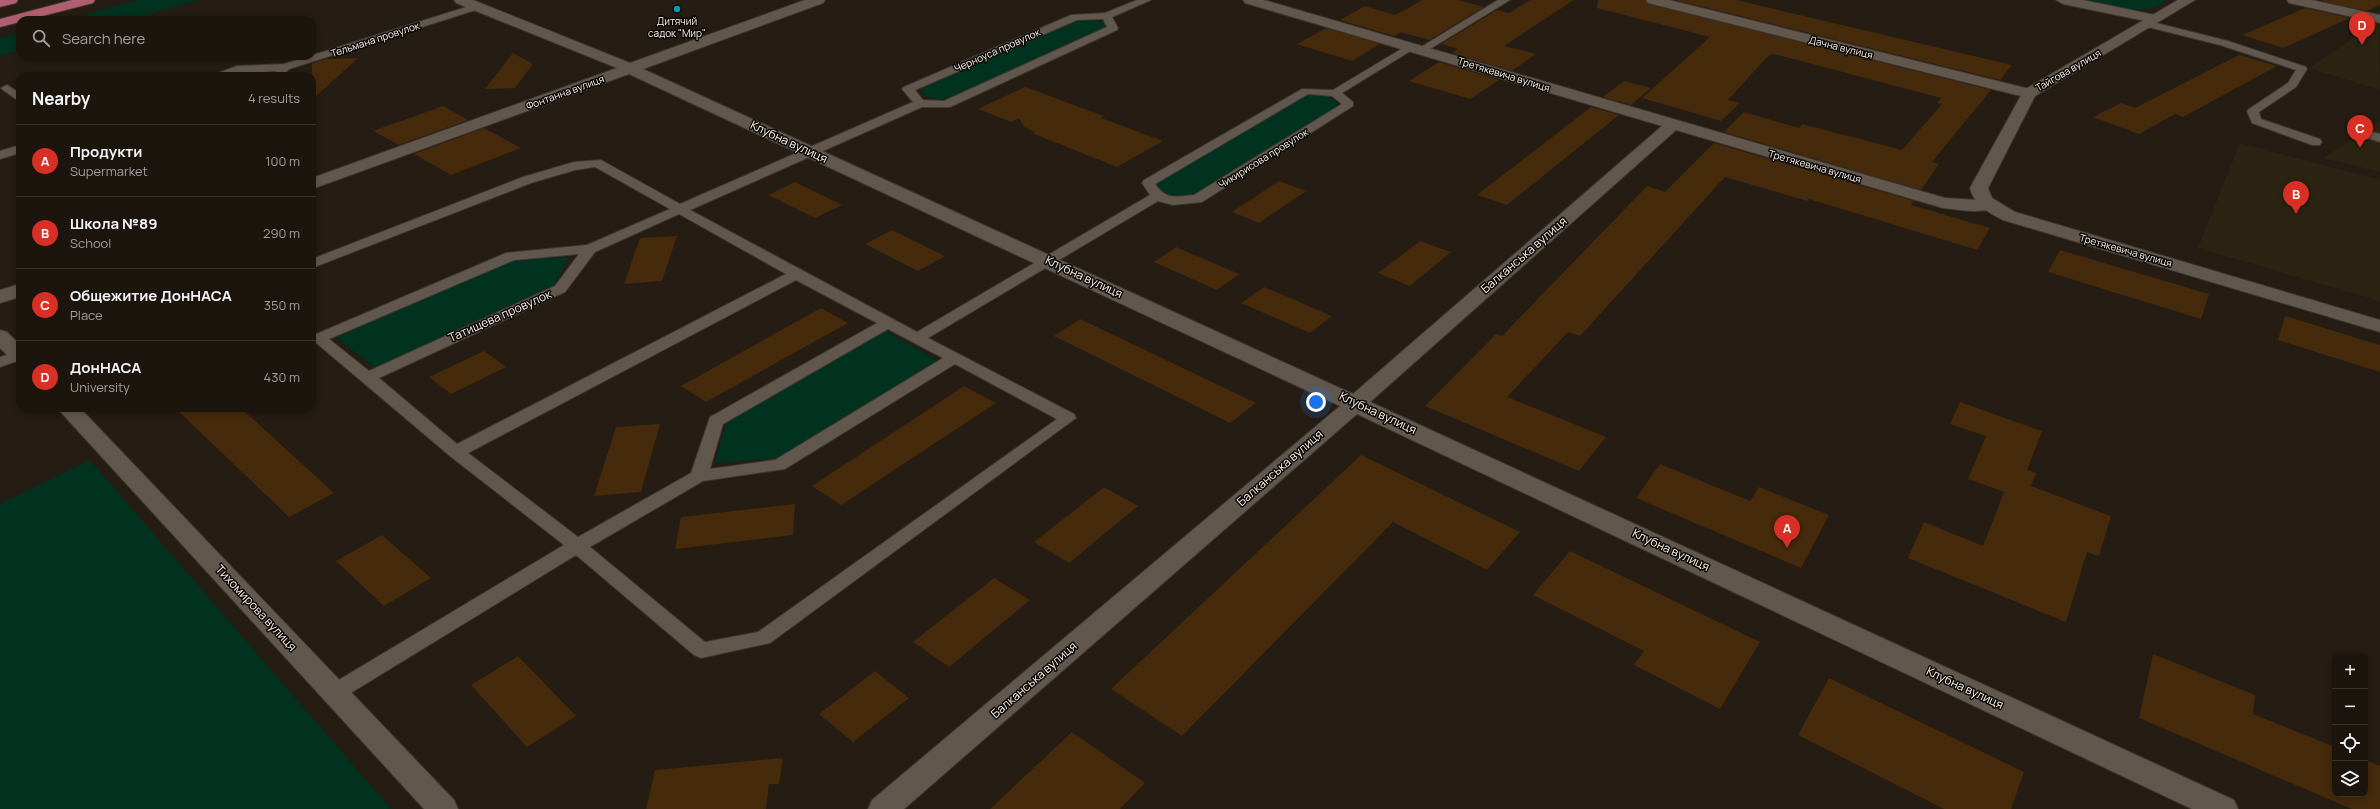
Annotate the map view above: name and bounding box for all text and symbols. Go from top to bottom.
marker: Дитячий садок "Мир" [672,4,682,14]
pin: D [2349,12,2375,45]
place label: Дитячий садок "Мир" [648,14,706,40]
search box [16,16,316,60]
street label: Тельмана провулок [329,18,422,60]
street label: Черноуса провулок [952,24,1043,75]
icon: search [30,27,52,49]
text: Search here [62,28,145,49]
street label: Дачна вулиця [1808,32,1874,62]
street label: Тайгова вулиця [2033,46,2103,94]
street label: Третякевича вулиця [1456,53,1552,95]
street label: Фонтанна вулиця [524,71,606,113]
text: Nearby [32,87,90,110]
text: 4 results [248,89,300,107]
pin: C [2347,115,2373,148]
street label: Клубна вулиця [748,116,831,167]
street label: Чикирисова провулок [1216,124,1311,191]
text: Продукти [70,141,142,162]
street label: Третякевича вулиця [1767,146,1863,186]
text: A [41,152,49,170]
text: 100 m [265,152,300,170]
text: Supermarket [70,162,148,180]
pin: B [2283,181,2309,214]
street label: Балканська вулиця [1477,212,1570,297]
text: Школа №89 [70,213,158,234]
text: B [41,224,49,242]
text: 290 m [263,224,300,242]
street label: Третякевича вулиця [2078,230,2174,270]
text: School [70,234,111,252]
street label: Клубна вулиця [1043,251,1126,302]
text: Общежитие ДонНАСА [70,285,232,306]
street label: Татищева провулок [446,285,555,346]
text: C [40,296,50,314]
text: 350 m [264,296,300,314]
text: Place [70,306,103,324]
text: ДонНАСА [70,357,141,378]
text: D [40,368,50,386]
text: 430 m [264,368,300,386]
text: University [70,378,130,396]
street label: Клубна вулиця [1337,387,1420,438]
your location [1306,392,1326,412]
street label: Балканська вулиця [1233,425,1326,510]
pin: A [1774,515,1800,548]
street label: Клубна вулиця [1630,524,1713,575]
street label: Тихомирова вулиця [212,561,301,655]
street label: Балканська вулиця [987,637,1080,722]
map controls [2332,653,2368,797]
button: + [2332,653,2368,689]
street label: Клубна вулиця [1924,662,2007,713]
button: − [2332,689,2368,725]
button: locate [2332,725,2368,761]
button: layers [2332,761,2368,797]

